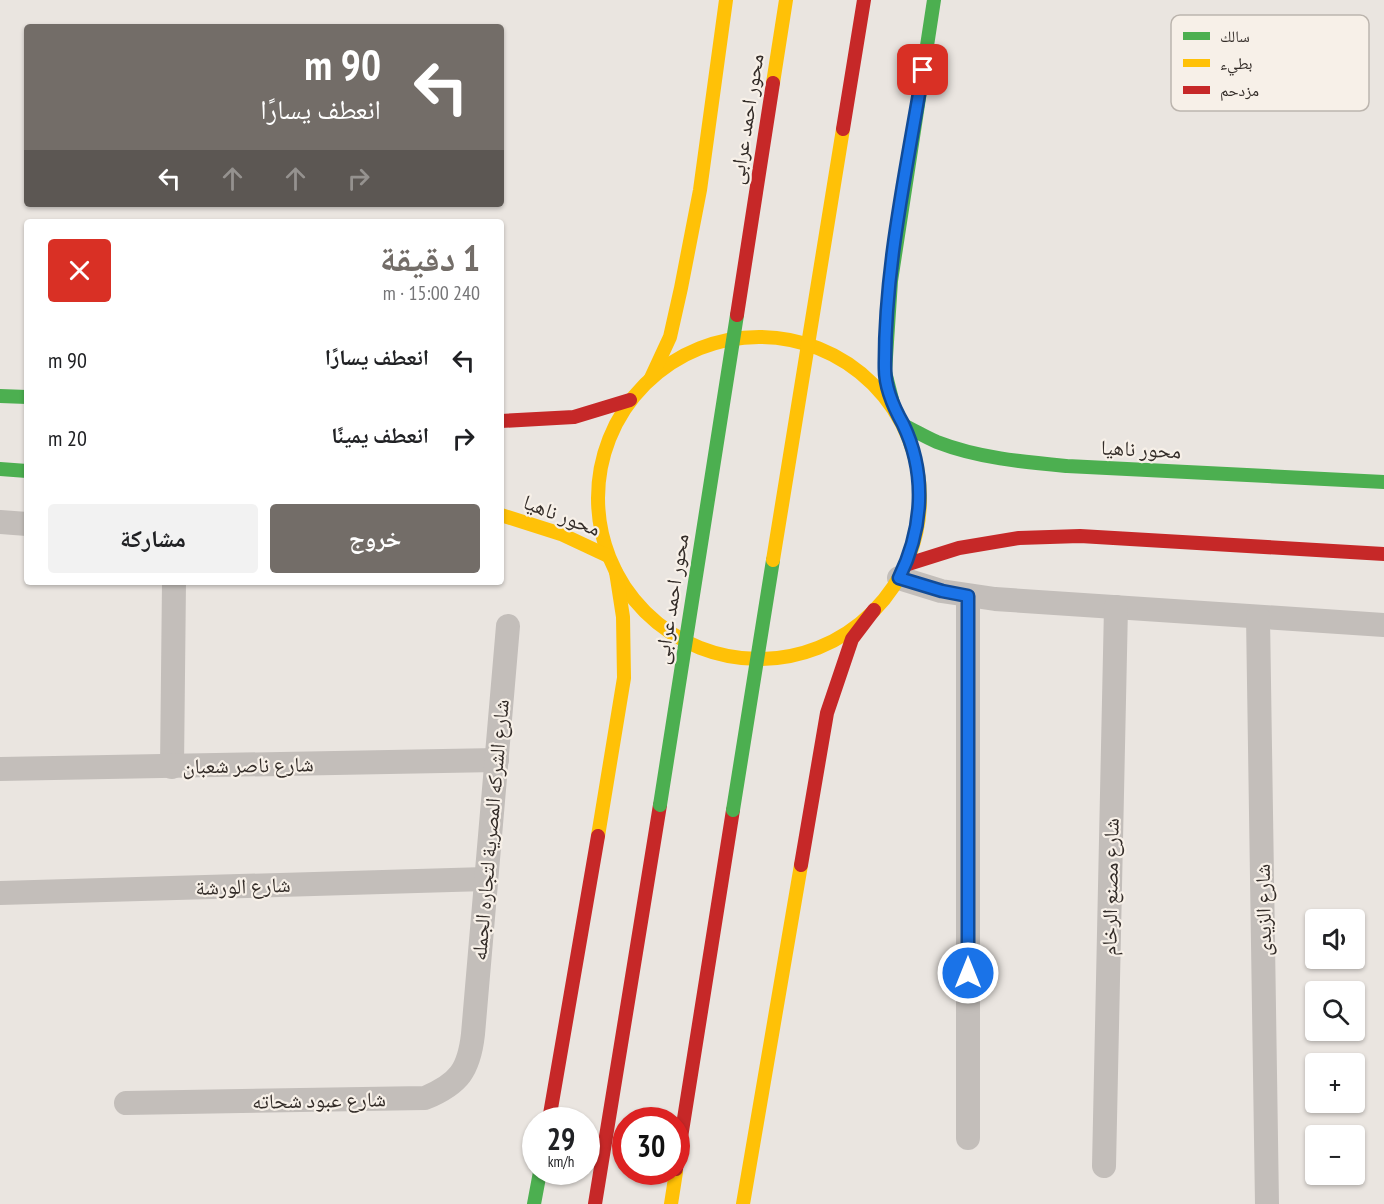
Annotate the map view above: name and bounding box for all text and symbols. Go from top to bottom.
legend [1171,15,1369,111]
text: سالك [1220,26,1250,46]
text: 90 m [304,37,381,92]
pin [897,44,948,95]
icon: left [402,48,480,126]
street label: محور احمد عرابى [722,52,770,186]
icon: arrive [906,53,939,86]
text: بطيء [1220,53,1252,76]
text: مزدحم [1220,80,1259,101]
text: انعطف يسارًا [260,92,381,126]
icon: left [153,162,186,195]
icon: ahead [216,162,249,195]
icon: ahead [279,162,312,195]
icon: right [342,162,375,195]
text: 1 دقيقة [380,234,480,281]
button: close [48,239,111,302]
text: 240 m · 15:00 [383,280,480,306]
text: انعطف يسارًا [325,343,429,371]
icon: left [447,344,480,377]
text: 90 m [48,346,87,374]
text: انعطف يمينًا [331,421,429,449]
icon: right [447,422,480,455]
text: 20 m [48,424,87,452]
street label: محور ناهيا [1100,433,1182,465]
street label: محور ناهيا [520,488,604,542]
button: مشاركة [48,504,258,573]
button: خروج [270,504,480,573]
street label: محور احمد عرابى [647,532,695,666]
street label: شارع الشركه المصرية لتجاره الجمله [465,698,515,962]
street label: شارع ناصر شعبان [182,750,314,780]
street label: شارع مصنع الرخام [1095,818,1126,956]
street label: شارع الزيدى [1249,864,1277,956]
street label: شارع الورشة [195,871,291,901]
map controls [1305,909,1365,1185]
button: sound [1305,909,1365,969]
position arrow [936,941,1000,1005]
button: search [1305,981,1365,1041]
button: + [1305,1053,1365,1113]
street label: شارع عبود شحاته [252,1085,386,1115]
speed limit sign: 30 [612,1107,690,1185]
text: 29 [547,1119,575,1158]
button: − [1305,1125,1365,1185]
text: km/h [548,1152,574,1171]

